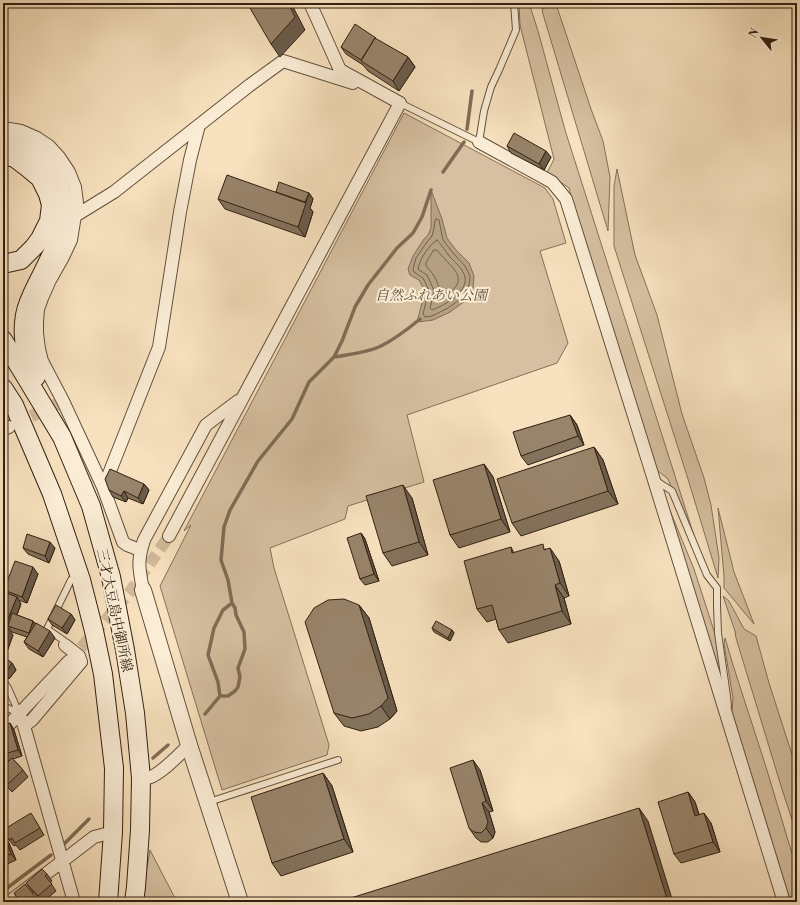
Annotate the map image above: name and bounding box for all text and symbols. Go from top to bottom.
north arrow [742,18,782,58]
text: N [746,26,763,41]
park label: 自然ふれあい公園 [375,287,489,305]
street label: 三才大豆島中御所線 [92,547,136,674]

